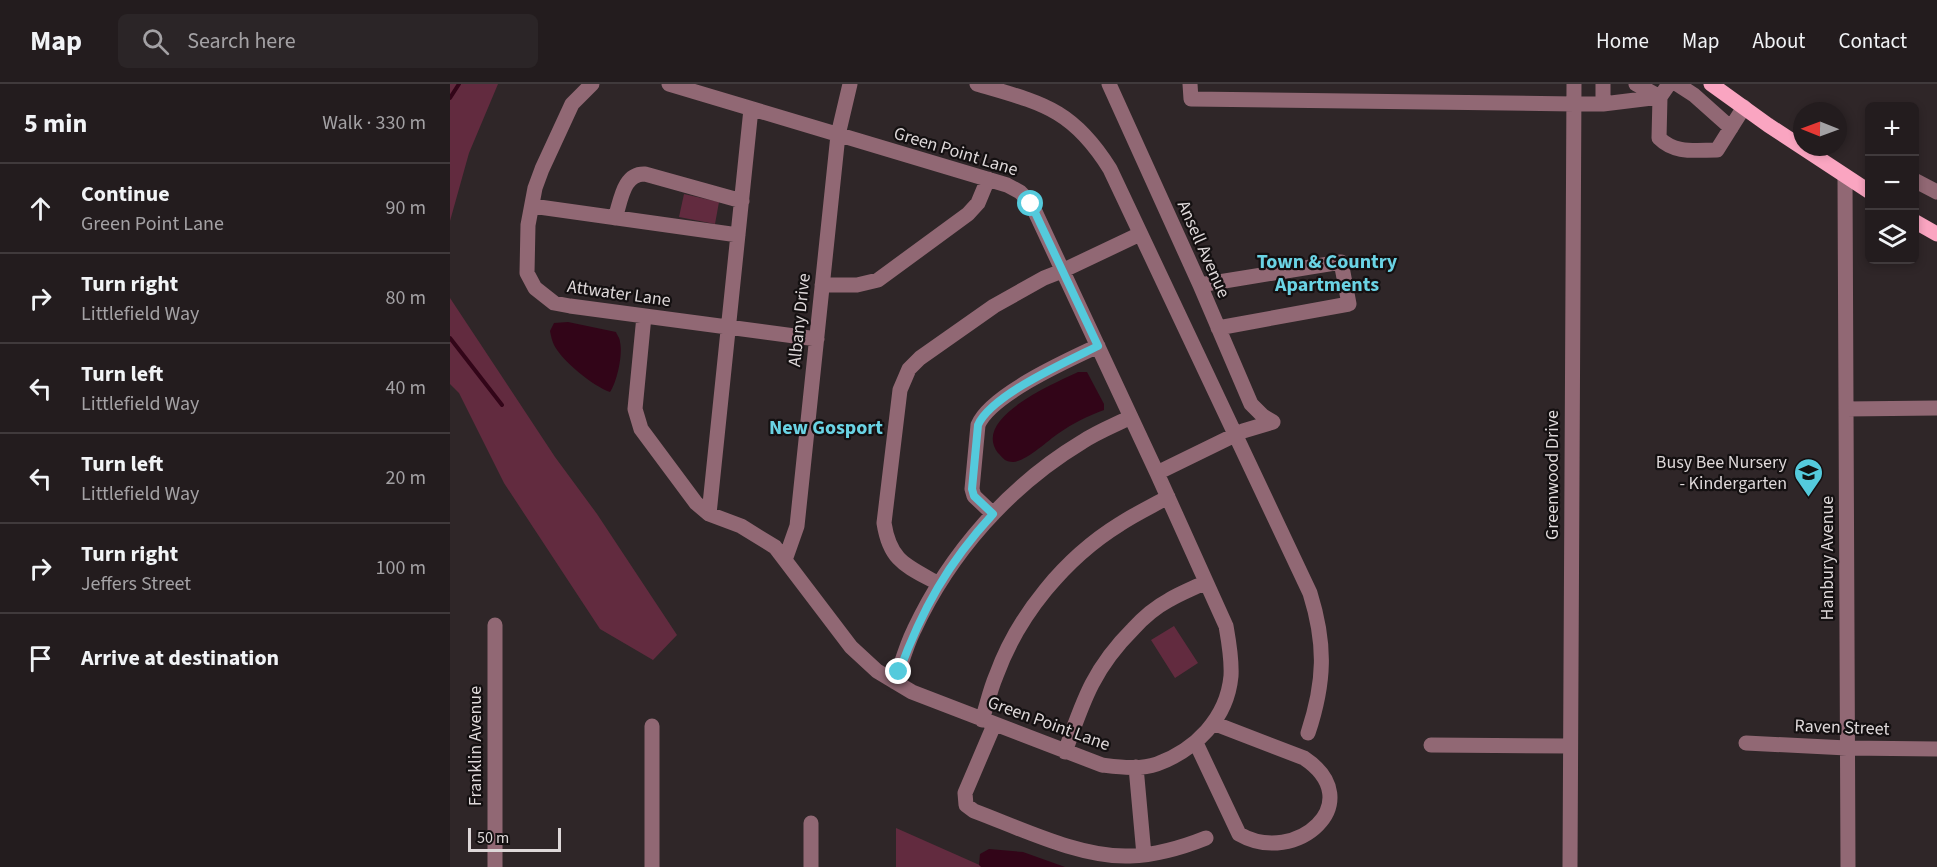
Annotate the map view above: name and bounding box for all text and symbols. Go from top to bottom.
search box [118,14,538,68]
text: Map [30,21,82,61]
icon: search [139,25,172,58]
text: Search here [187,25,296,57]
text: Home [1596,26,1649,56]
text: Map [1682,26,1720,56]
text: About [1753,26,1805,56]
text: Contact [1838,26,1907,56]
north arrow [1793,102,1847,156]
map controls [1865,102,1919,264]
button: + [1865,102,1919,156]
text: 5 min [24,105,87,142]
text: Walk · 330 m [322,109,426,137]
street label: Green Point Lane [891,121,1021,182]
button: − [1865,156,1919,210]
text: Continue [81,178,170,210]
route start [1017,190,1043,216]
icon: ahead [24,192,57,225]
text: 90 m [386,194,426,222]
street label: Ansell Avenue [1171,196,1236,302]
text: Green Point Lane [81,210,224,238]
button: layers [1865,210,1919,264]
district label: Town & Country Apartments [1257,248,1398,299]
text: Turn right [81,268,178,300]
street label: Albany Drive [782,272,817,368]
street label: Attwater Lane [566,274,672,313]
icon: right [24,282,57,315]
text: 80 m [386,284,426,312]
text: Littlefield Way [81,300,199,328]
text: Turn left [81,358,163,390]
icon: left [24,372,57,405]
text: 40 m [386,374,426,402]
text: Littlefield Way [81,390,199,418]
street label: Greenwood Drive [1540,410,1565,540]
district label: New Gosport [769,414,883,442]
text: Turn left [81,448,163,480]
place label: Busy Bee Nursery - Kindergarten [1656,450,1788,496]
school or university icon: Busy Bee Nursery - Kindergarten [1792,456,1824,498]
icon: left [24,462,57,495]
text: 20 m [386,464,426,492]
text: Littlefield Way [81,480,199,508]
street label: Hanbury Avenue [1815,496,1840,620]
text: Turn right [81,538,178,570]
icon: right [24,552,57,585]
text: 100 m [376,554,426,582]
text: Jeffers Street [81,570,191,598]
icon: arrive [24,642,57,675]
text: Arrive at destination [81,642,279,674]
route end [885,658,911,684]
street label: Franklin Avenue [463,686,488,806]
street label: Green Point Lane [984,690,1114,757]
street label: Raven Street [1794,713,1890,742]
scale bar [468,825,561,852]
text: 50 m [477,827,509,849]

